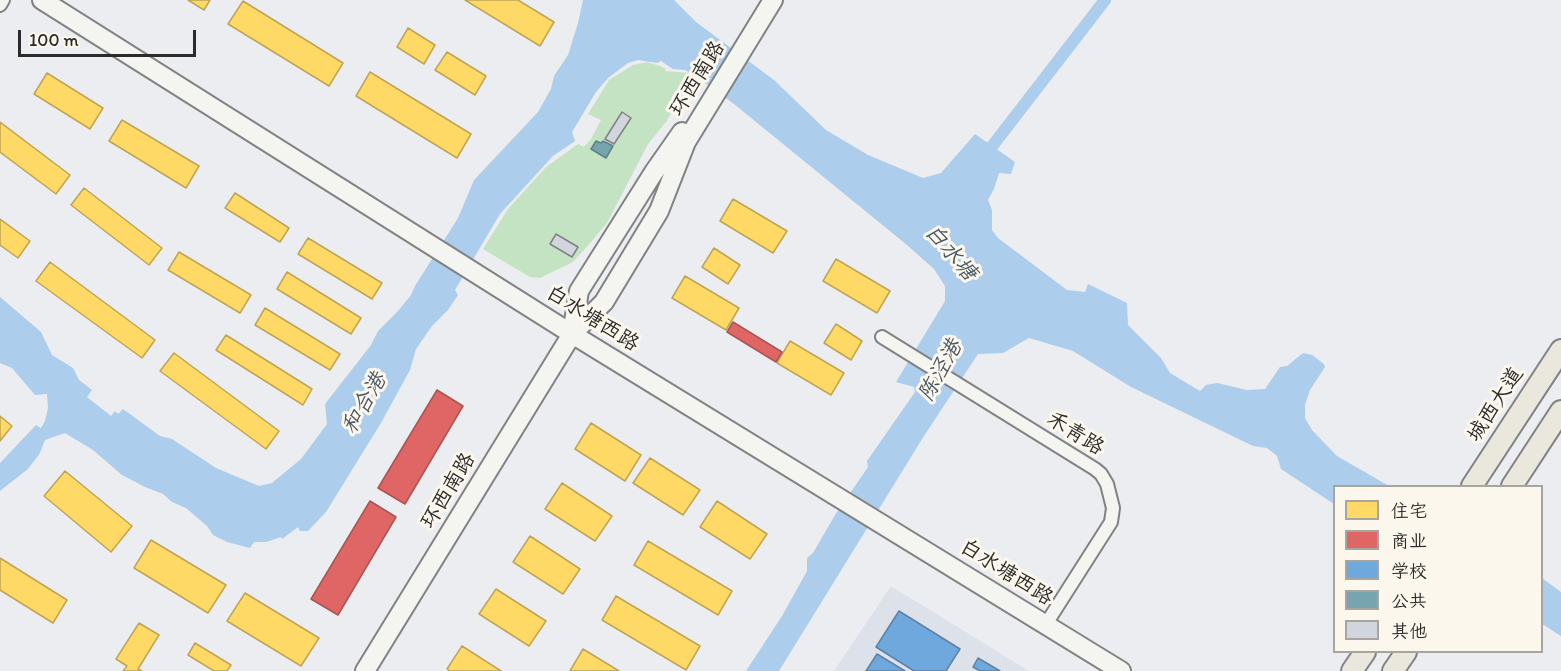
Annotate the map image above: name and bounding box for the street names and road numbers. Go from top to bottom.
street label: 环西南路 [665,37,731,121]
street label: 白水塘西路 [541,280,643,358]
street label: 城西大道 [1463,363,1529,447]
street label: 禾青路 [1042,407,1108,461]
street label: 环西南路 [417,449,481,533]
street label: 白水塘西路 [955,534,1057,612]

